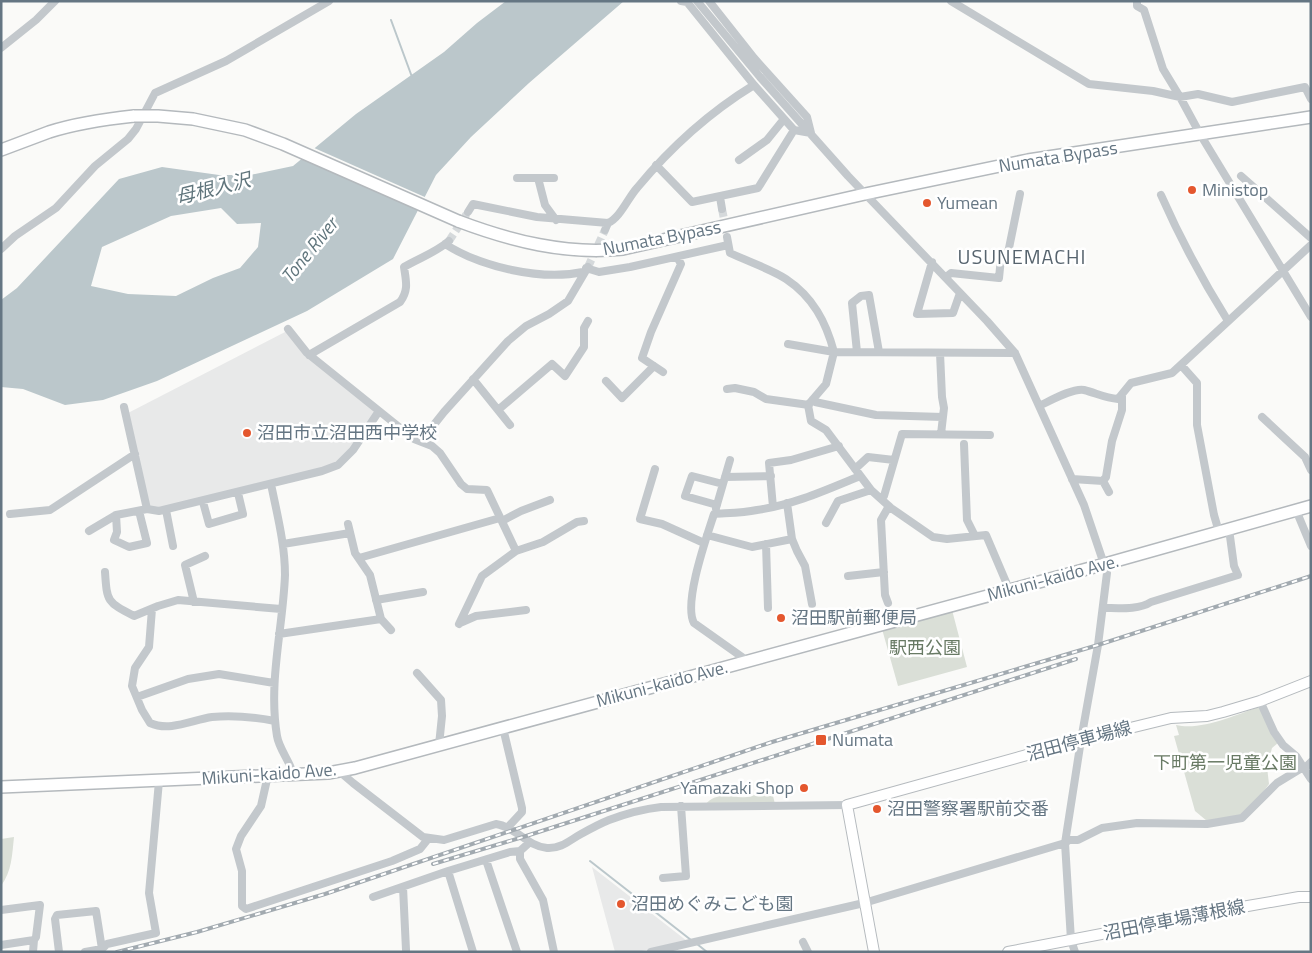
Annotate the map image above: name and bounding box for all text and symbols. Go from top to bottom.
street label: Numata Bypass [997,134,1119,179]
water label: 母根入沢 [172,164,256,211]
place label: Ministop [1202,176,1268,203]
marker: Ministop [1186,184,1198,196]
place label: Yumean [937,189,998,216]
marker: Yumean [921,197,933,209]
water label: Tone River [273,209,345,289]
street label: Numata Bypass [600,213,723,262]
district label: USUNEMACHI [958,241,1086,272]
place label: 沼田市立沼田西中学校 [257,419,437,446]
marker: 沼田市立沼田西中学校 [241,427,253,439]
street label: Mikuni-kaido Ave. [984,547,1122,608]
place label: 沼田駅前郵便局 [791,604,917,631]
marker: 沼田駅前郵便局 [775,612,787,624]
park label: 駅西公園 [889,634,961,661]
street label: Mikuni-kaido Ave. [593,653,731,714]
street label: 沼田停車場線 [1023,714,1135,768]
place label: Numata [832,726,893,753]
marker: Numata [814,733,828,747]
park label: 下町第一児童公園 [1153,749,1297,776]
street label: Mikuni-kaido Ave. [201,755,337,792]
place label: Yamazaki Shop [680,774,794,801]
marker: Yamazaki Shop [798,782,810,794]
place label: 沼田警察署駅前交番 [887,795,1049,822]
marker: 沼田警察署駅前交番 [871,803,883,815]
place label: 沼田めぐみこども園 [631,890,794,917]
street label: 沼田停車場薄根線 [1101,893,1247,946]
marker: 沼田めぐみこども園 [615,898,627,910]

